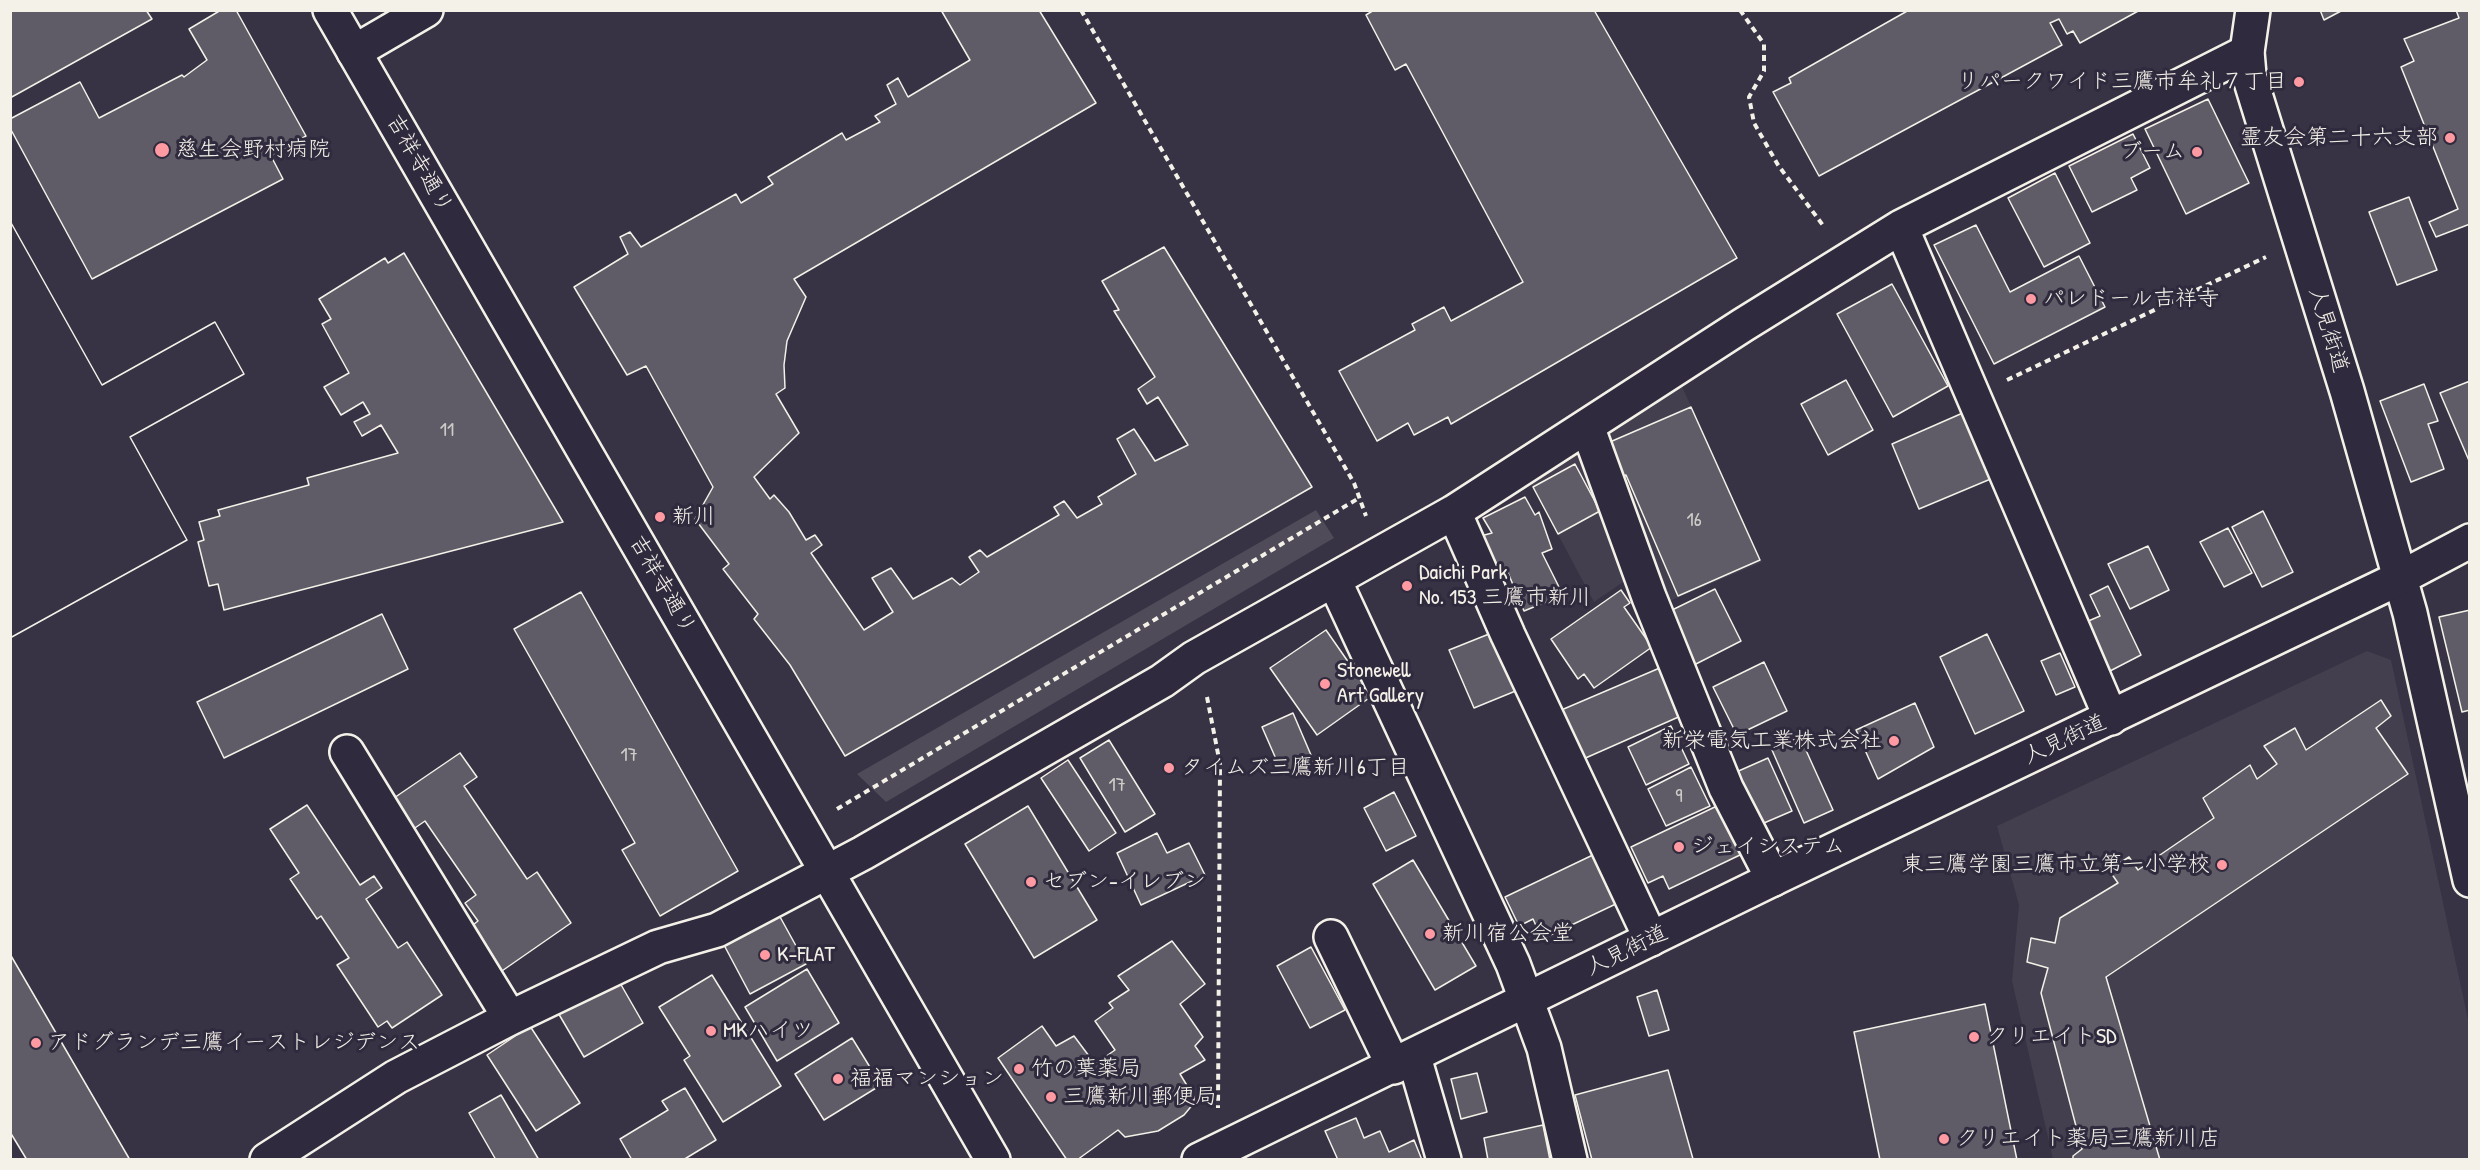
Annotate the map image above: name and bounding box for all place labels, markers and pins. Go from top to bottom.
place label: リパークワイド三鷹市牟礼７丁目 [1957,69,2287,95]
marker: リパークワイド三鷹市牟礼７丁目 [2292,75,2306,89]
place label: 霊友会第二十六支部 [2240,125,2438,151]
marker: 霊友会第二十六支部 [2443,131,2457,145]
place label: 慈生会野村病院 [176,137,330,163]
place label: ブーム [2120,139,2185,165]
marker: 慈生会野村病院 [153,141,171,159]
marker: ブーム [2190,145,2204,159]
place label: パレドール吉祥寺 [2043,286,2219,312]
marker: パレドール吉祥寺 [2024,292,2038,306]
place label: 新川 [672,504,716,530]
marker: 新川 [653,510,667,524]
place label: Daichi Park No. 153 三鷹市新川 [1419,560,1592,612]
marker: Daichi Park No. 153 三鷹市新川 [1400,579,1414,593]
place label: Stonewell Art Gallery [1337,658,1424,710]
marker: Stonewell Art Gallery [1318,677,1332,691]
place label: 新栄電気工業株式会社 [1662,728,1882,754]
marker: 新栄電気工業株式会社 [1887,734,1901,748]
place label: タイムズ三鷹新川6丁目 [1181,755,1410,781]
marker: タイムズ三鷹新川6丁目 [1162,761,1176,775]
place label: ジェイシステム [1691,834,1845,860]
marker: ジェイシステム [1672,840,1686,854]
place label: 東三鷹学園三鷹市立第一小学校 [1902,852,2210,878]
marker: 東三鷹学園三鷹市立第一小学校 [2215,858,2229,872]
place label: セブン-イレブン [1043,869,1206,895]
marker: セブン-イレブン [1024,875,1038,889]
place label: 新川宿公会堂 [1442,921,1574,947]
marker: 新川宿公会堂 [1423,927,1437,941]
place label: K-FLAT [777,942,835,968]
marker: K-FLAT [758,948,772,962]
place label: MKハイツ [723,1018,814,1044]
marker: MKハイツ [704,1024,718,1038]
place label: クリエイトSD [1986,1024,2117,1050]
place label: アドグランデ三鷹イーストレジデンス [48,1030,420,1056]
marker: クリエイトSD [1967,1030,1981,1044]
marker: アドグランデ三鷹イーストレジデンス [29,1036,43,1050]
place label: 竹の葉薬局 [1031,1056,1141,1082]
marker: 竹の葉薬局 [1012,1062,1026,1076]
place label: 福福マンション [850,1066,1004,1092]
marker: 福福マンション [831,1072,845,1086]
place label: 三鷹新川郵便局 [1063,1084,1217,1110]
marker: 三鷹新川郵便局 [1044,1090,1058,1104]
place label: クリエイト薬局三鷹新川店 [1956,1126,2220,1152]
marker: クリエイト薬局三鷹新川店 [1937,1132,1951,1146]

